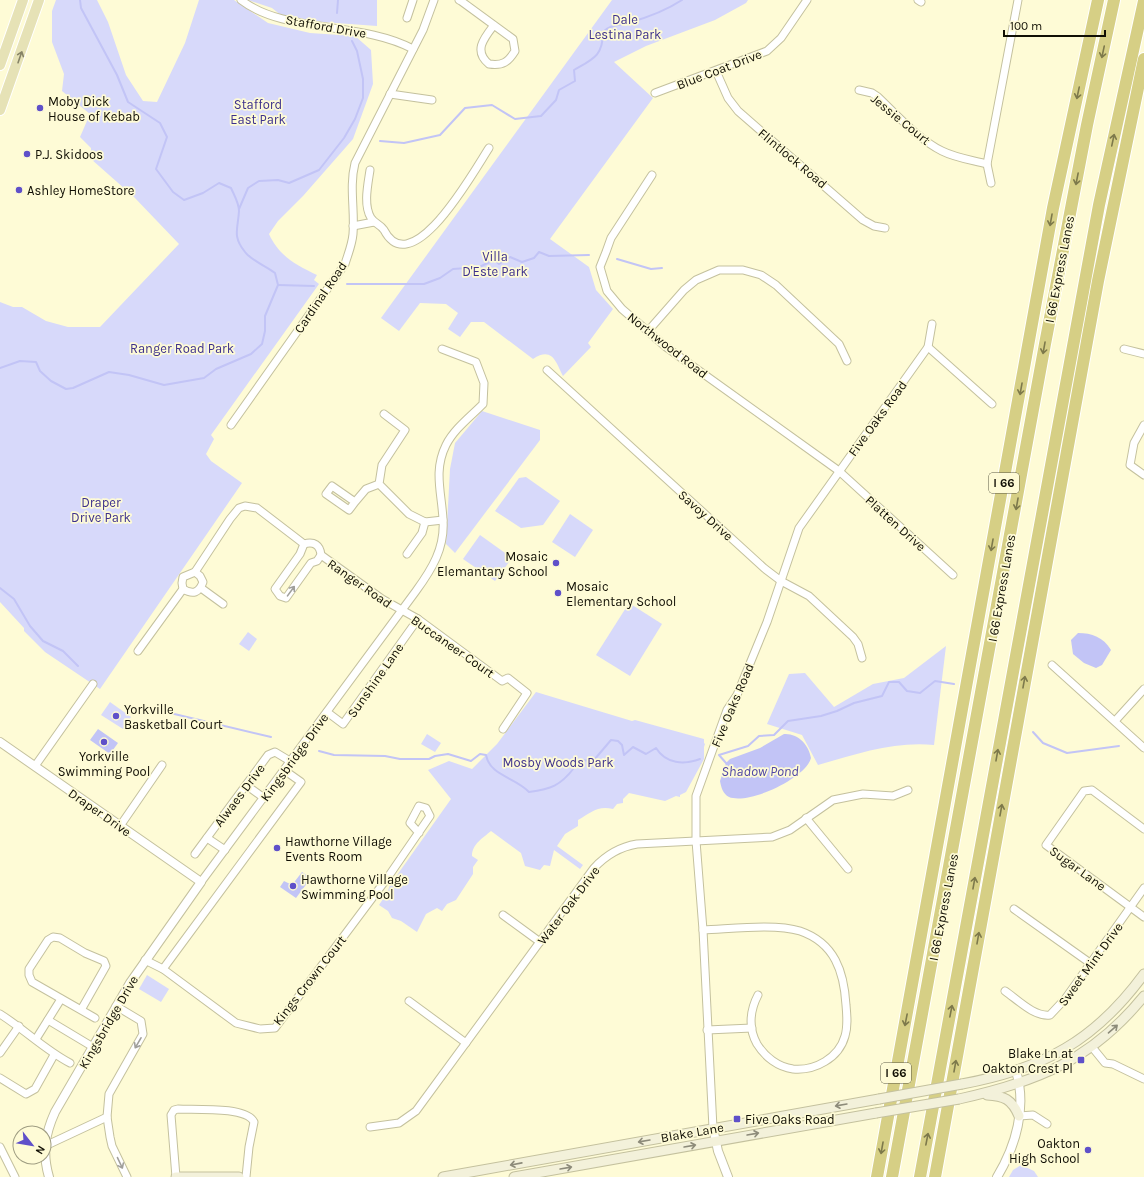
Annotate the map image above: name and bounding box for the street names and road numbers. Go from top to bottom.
street label: Stafford Drive [284,12,368,41]
street label: Blue Coat Drive [675,46,764,93]
street label: Jessie Court [868,91,933,148]
street label: Flintlock Road [755,125,830,191]
street label: I 66 Express Lanes [1042,214,1077,324]
street label: Cardinal Road [291,259,350,336]
street label: Northwood Road [625,309,711,381]
street label: Five Oaks Road [845,378,910,459]
road number: I 66 [989,473,1019,493]
street label: Savoy Drive [675,487,736,544]
street label: Platten Drive [863,492,929,554]
street label: I 66 Express Lanes [985,533,1018,643]
street label: Ranger Road [325,556,395,611]
street label: Buccaneer Court [408,612,497,681]
street label: Sunshine Lane [344,640,407,720]
street label: Five Oaks Road [708,661,757,749]
street label: Kingsbridge Drive [257,710,332,804]
street label: Alwaes Drive [211,761,268,830]
street label: Draper Drive [66,785,134,840]
street label: Sugar Lane [1047,843,1109,894]
street label: I 66 Express Lanes [926,852,961,962]
street label: Water Oak Drive [534,863,603,947]
street label: Sweet Mint Drive [1055,919,1126,1009]
street label: Kings Crown Court [270,932,349,1028]
street label: Kingsbridge Drive [76,973,141,1072]
road number: I 66 [881,1063,911,1083]
street label: Blake Lane [659,1120,725,1145]

